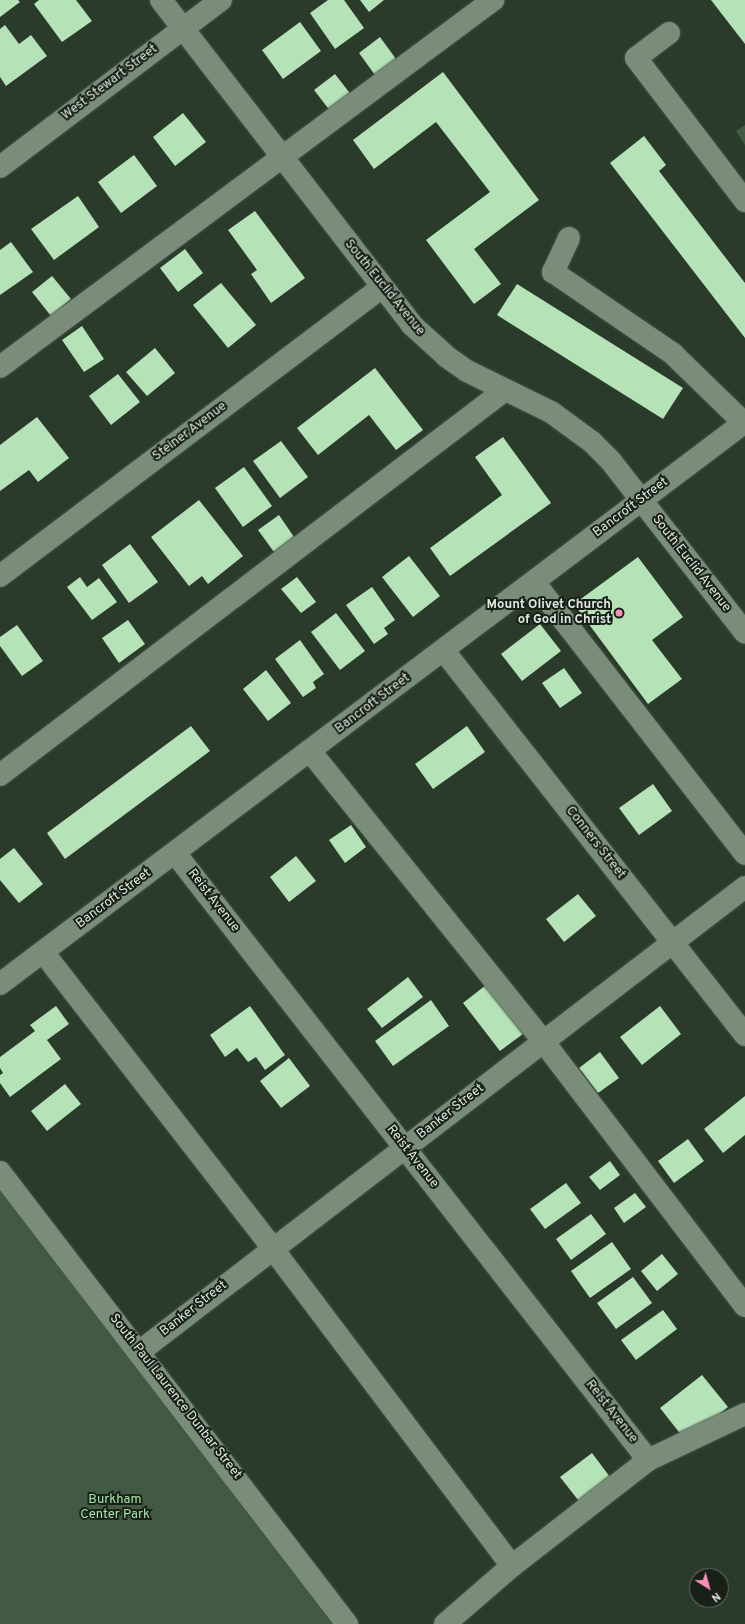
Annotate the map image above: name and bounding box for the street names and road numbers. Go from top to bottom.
street label: West Stewart Street [59,42,161,124]
street label: South Euclid Avenue [340,237,428,339]
street label: Steiner Avenue [150,399,230,465]
street label: Bancroft Street [590,475,672,541]
street label: South Euclid Avenue [648,512,734,616]
street label: Bancroft Street [332,671,414,737]
street label: Conners Street [562,804,628,882]
street label: Bancroft Street [73,866,155,932]
street label: Reist Avenue [183,866,243,936]
street label: Banker Street [414,1081,488,1143]
street label: Reist Avenue [382,1122,442,1192]
street label: Banker Street [157,1278,231,1340]
street label: South Paul Laurence Dunbar Street [106,1311,244,1483]
street label: Reist Avenue [581,1377,641,1447]

